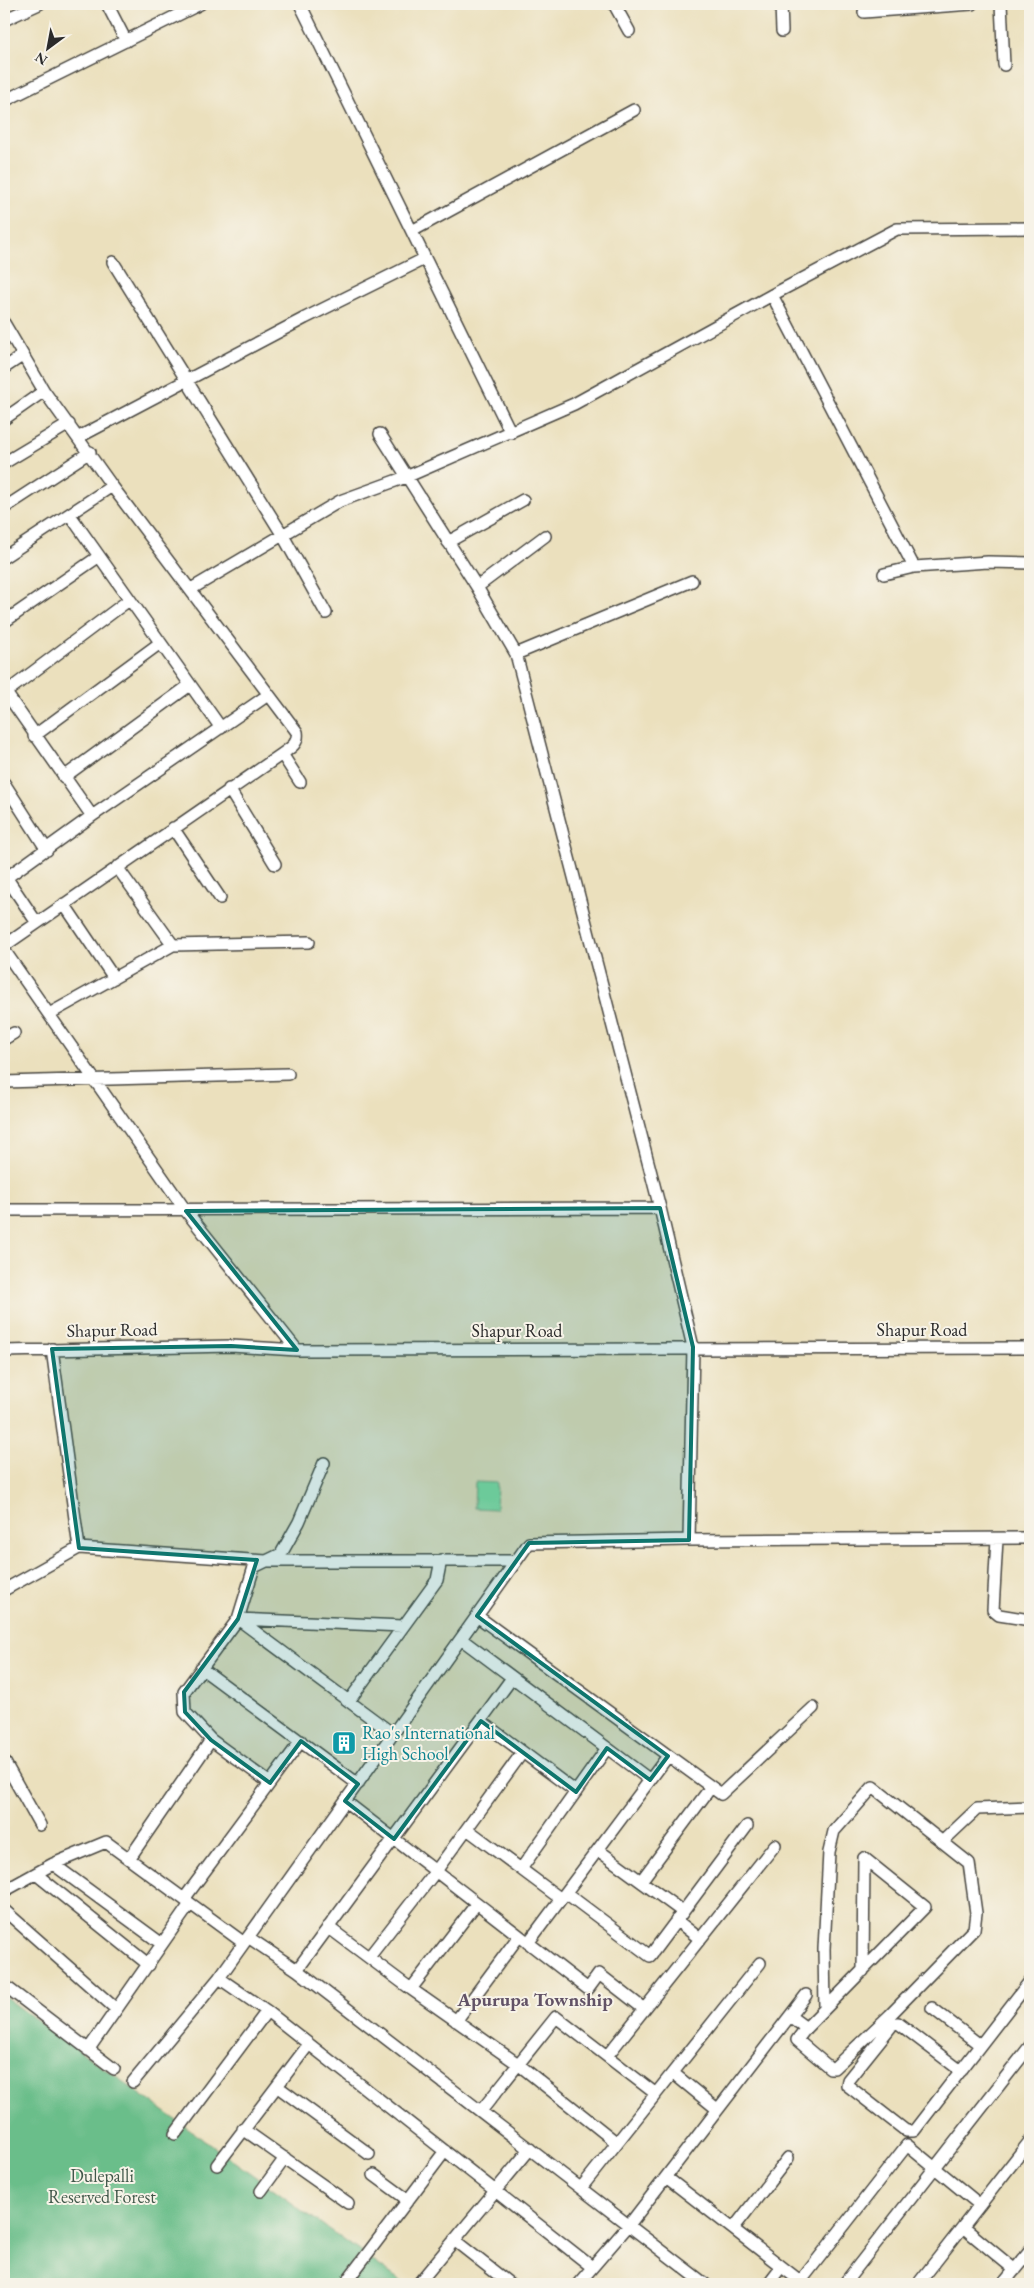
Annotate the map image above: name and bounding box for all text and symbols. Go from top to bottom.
north arrow [22,22,72,72]
text: N [31,48,51,70]
street label: Shapur Road [66,1317,159,1342]
street label: Shapur Road [877,1318,968,1341]
street label: Shapur Road [472,1319,563,1342]
place label: Rao's International High School [362,1721,495,1765]
building icon: Rao's International High School [331,1730,357,1756]
district label: Apurupa Township [456,1987,613,2012]
park label: Dulepalli Reserved Forest [48,2164,156,2208]

